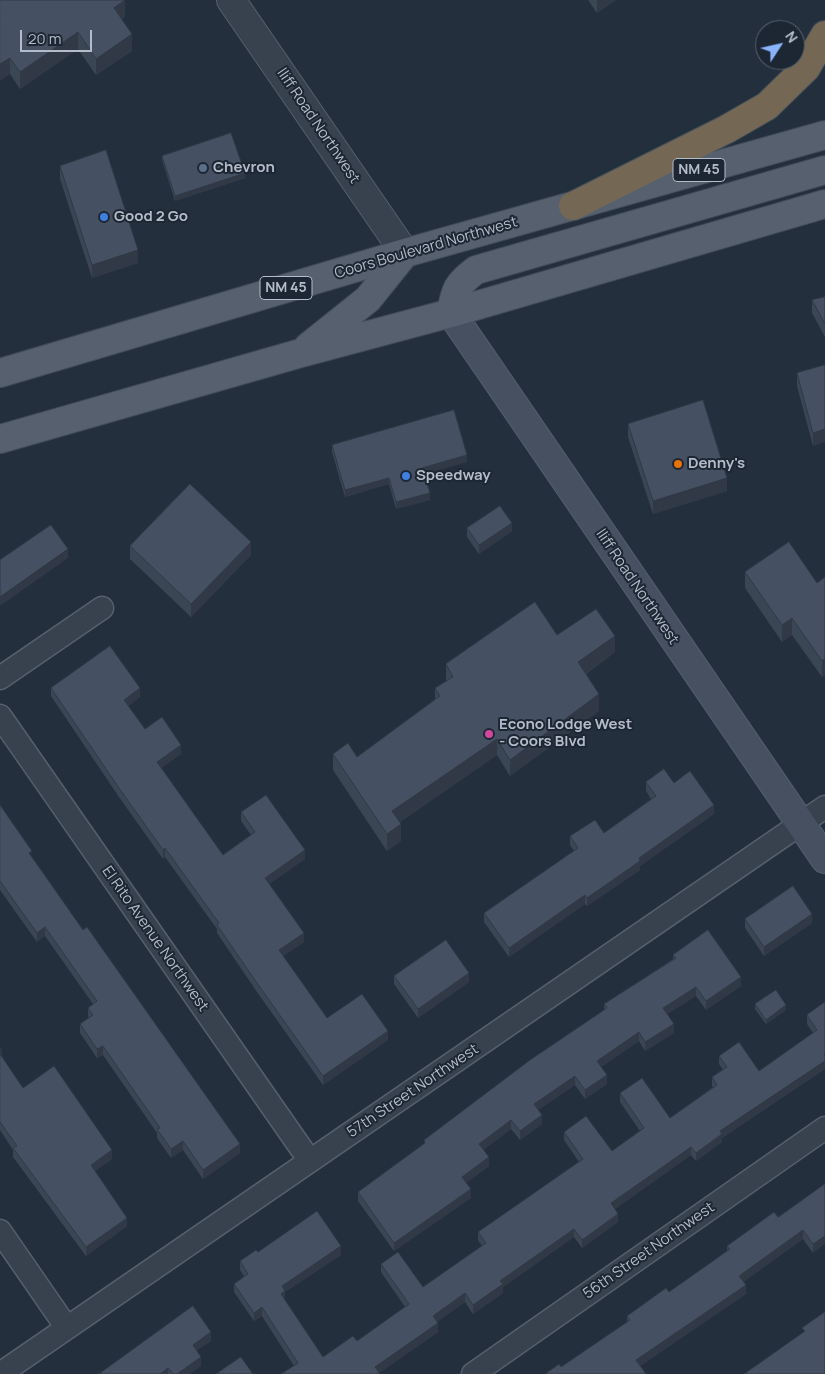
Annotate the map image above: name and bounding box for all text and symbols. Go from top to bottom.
scale bar [22,20,95,52]
north arrow [755,20,805,70]
text: N [781,27,803,46]
text: 20 m [28,28,61,49]
street label: Iliff Road Northwest [273,65,363,187]
road number: NM 45 [673,158,725,182]
place label: Chevron [213,159,275,177]
marker: Chevron [197,162,209,174]
place label: Good 2 Go [114,208,188,226]
marker: Good 2 Go [98,211,110,223]
street label: Coors Boulevard Northwest [332,213,520,283]
road number: NM 45 [260,276,312,300]
place label: Denny's [688,455,745,473]
marker: Denny's [672,458,684,470]
place label: Speedway [416,467,491,485]
marker: Speedway [400,470,412,482]
street label: Iliff Road Northwest [592,526,682,648]
place label: Econo Lodge West - Coors Blvd [499,716,632,751]
marker: Econo Lodge West - Coors Blvd [483,728,495,740]
street label: El Rito Avenue Northwest [98,863,212,1015]
street label: 57th Street Northwest [344,1040,482,1142]
street label: 56th Street Northwest [580,1199,718,1303]

